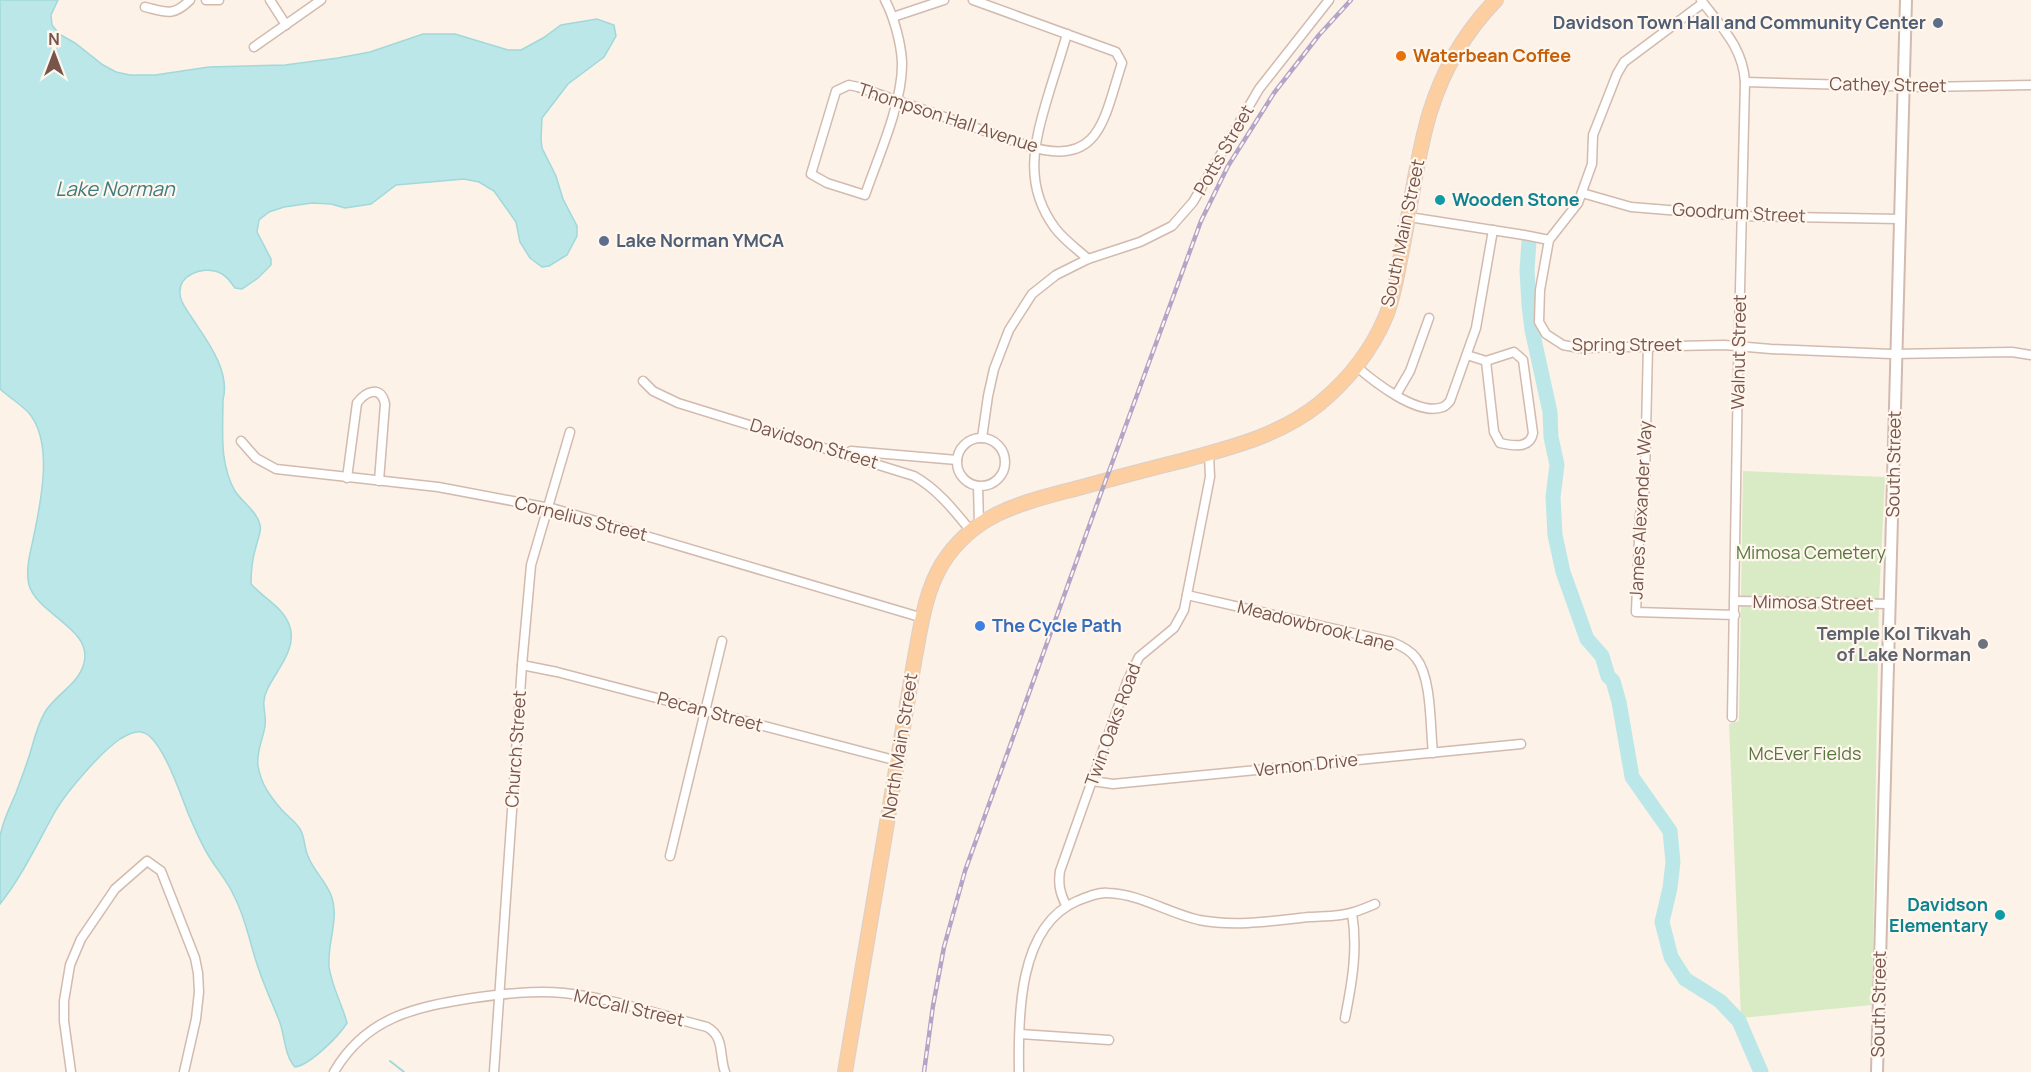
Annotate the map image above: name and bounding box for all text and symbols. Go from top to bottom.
place label: Davidson Town Hall and Community Center [1553,10,1926,34]
marker: Davidson Town Hall and Community Center [1931,16,1945,30]
north arrow [24,24,84,84]
text: N [48,28,60,50]
place label: Waterbean Coffee [1413,43,1571,67]
marker: Waterbean Coffee [1394,49,1408,63]
street label: Cathey Street [1829,71,1947,97]
street label: Thompson Hall Avenue [855,77,1042,158]
street label: Potts Street [1188,100,1259,199]
street label: South Main Street [1375,157,1429,309]
water label: Lake Norman [55,175,176,202]
place label: Wooden Stone [1452,187,1580,211]
marker: Wooden Stone [1433,193,1447,207]
street label: Goodrum Street [1672,197,1806,227]
place label: Lake Norman YMCA [616,228,784,252]
marker: Lake Norman YMCA [597,234,611,248]
street label: Walnut Street [1725,294,1751,410]
street label: Spring Street [1572,332,1682,356]
street label: South Street [1880,410,1906,518]
street label: Davidson Street [747,412,881,474]
street label: James Alexander Way [1623,419,1657,600]
street label: Cornelius Street [512,490,650,546]
park label: Mimosa Cemetery [1736,540,1887,564]
street label: Mimosa Street [1752,589,1874,615]
street label: Meadowbrook Lane [1235,594,1397,656]
place label: The Cycle Path [992,613,1122,637]
marker: The Cycle Path [973,619,987,633]
place label: Temple Kol Tikvah of Lake Norman [1817,621,1971,666]
marker: Temple Kol Tikvah of Lake Norman [1976,637,1990,651]
street label: Twin Oaks Road [1079,660,1145,790]
street label: North Main Street [876,671,922,821]
street label: Pecan Street [655,685,766,737]
street label: Church Street [499,689,531,808]
park label: McEver Fields [1749,741,1861,765]
street label: Vernon Drive [1253,747,1359,781]
place label: Davidson Elementary [1889,892,1988,937]
marker: Davidson Elementary [1993,908,2007,922]
street label: South Street [1865,950,1891,1058]
street label: McCall Street [572,983,687,1031]

